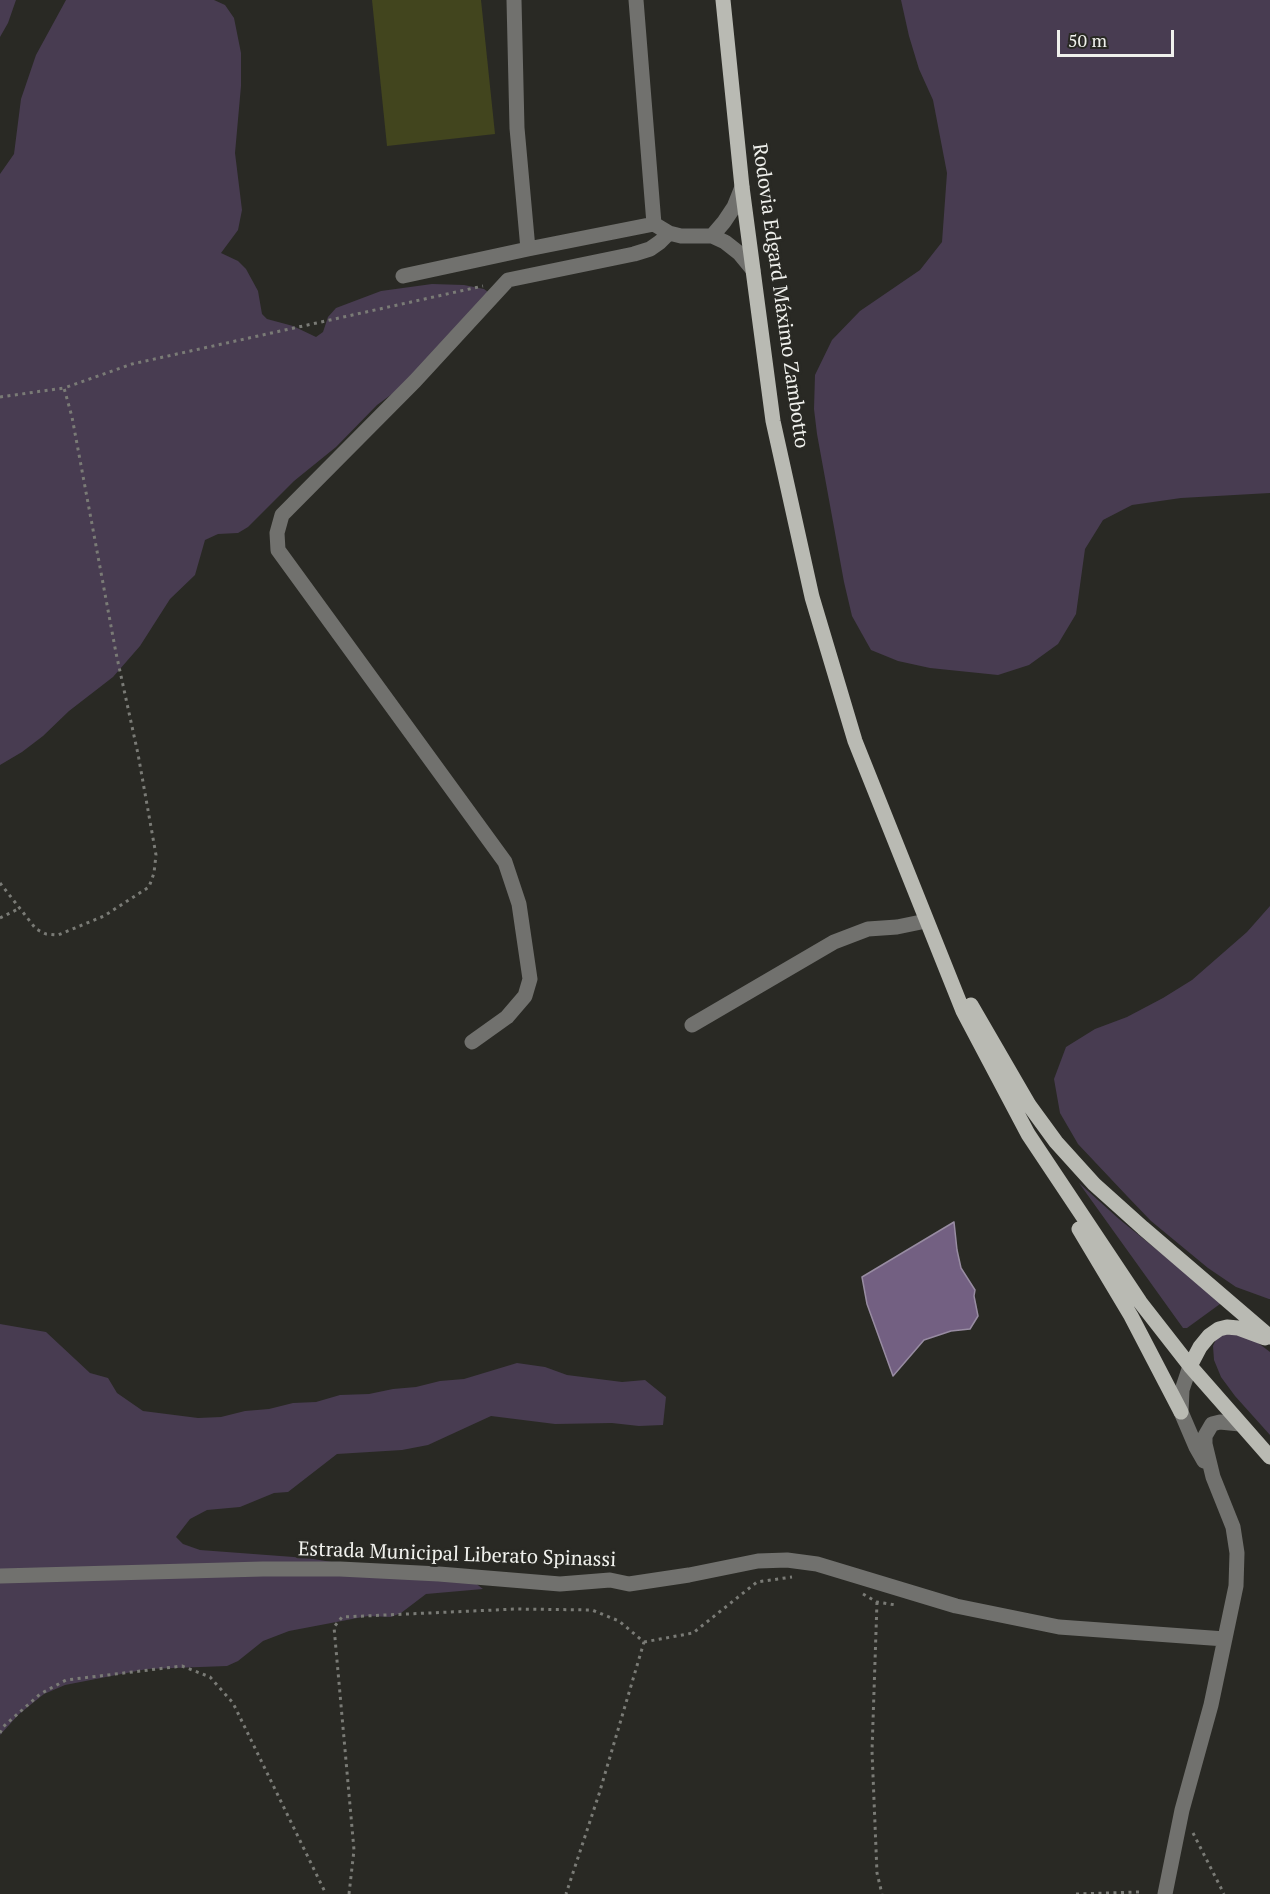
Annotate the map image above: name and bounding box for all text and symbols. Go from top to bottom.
scale bar [1060,18,1177,56]
text: 50 m [1068,28,1107,52]
street label: Rodovia Edgard Máximo Zambotto [747,142,813,450]
street label: Estrada Municipal Liberato Spinassi [297,1537,617,1573]

